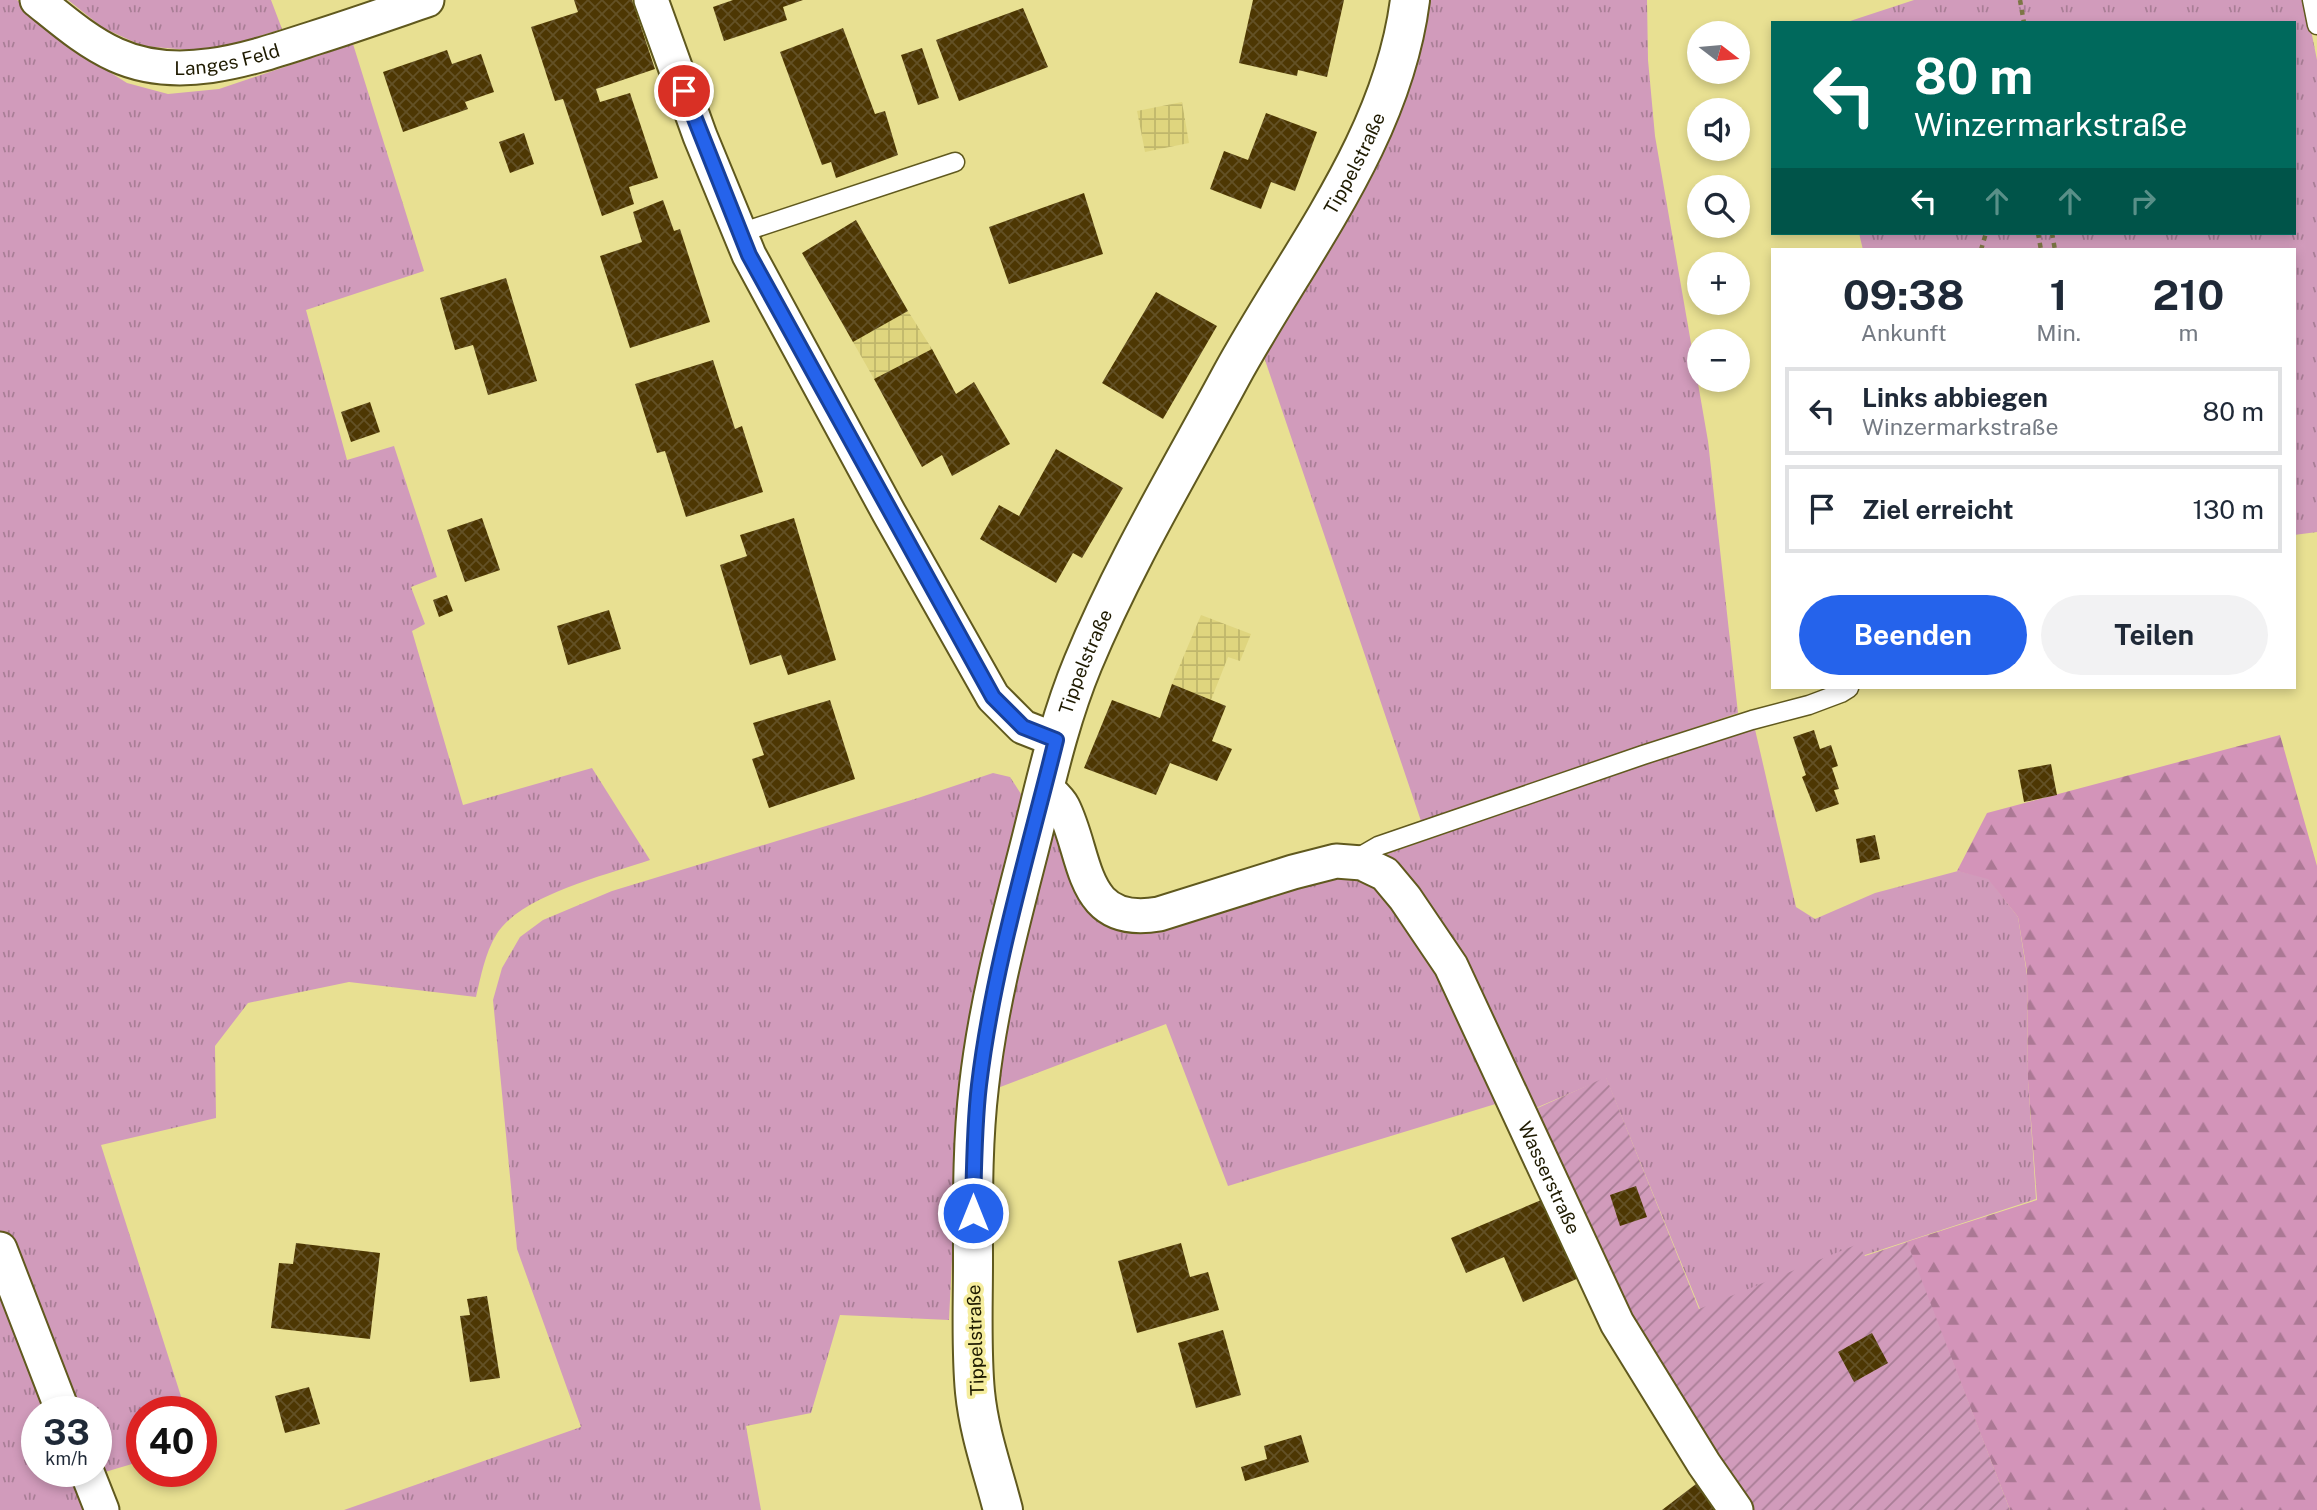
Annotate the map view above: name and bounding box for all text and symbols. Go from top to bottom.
north arrow [1687,21,1750,84]
map controls [1687,21,1750,392]
street label: Langes Feld [174,39,282,79]
text: 80 m [1914,47,2033,105]
icon: left [1799,49,1890,140]
pin [654,61,714,121]
icon: arrive [665,72,703,110]
button: sound [1687,98,1750,161]
text: Winzermarkstraße [1914,106,2187,143]
street label: Tippelstraße [1319,109,1389,218]
button: search [1687,175,1750,238]
icon: left [1905,182,1943,220]
icon: ahead [1978,182,2016,220]
icon: ahead [2051,182,2089,220]
icon: right [2124,182,2162,220]
button: + [1687,252,1750,315]
text: 09:38 [1843,270,1965,319]
text: 1 [2050,270,2068,319]
text: 210 [2153,270,2224,319]
text: Ankunft [1861,319,1947,346]
text: Min. [2036,319,2081,346]
text: m [2179,319,2198,346]
button: − [1687,329,1750,392]
text: Links abbiegen [1862,382,2048,413]
icon: left [1803,392,1841,430]
text: 80 m [2203,396,2264,427]
text: Winzermarkstraße [1862,413,2058,440]
icon: arrive [1803,490,1841,528]
text: Ziel erreicht [1862,494,2014,525]
text: 130 m [2192,494,2264,525]
button: Beenden [1799,595,2027,675]
button: Teilen [2041,595,2268,675]
street label: Tippelstraße [1054,606,1116,717]
street label: Wasserstraße [1514,1118,1585,1237]
position arrow [936,1176,1010,1250]
street label: Tippelstraße [962,1284,988,1396]
speed limit sign: 40 [126,1396,217,1487]
text: 33 [43,1412,90,1453]
text: km/h [45,1448,88,1469]

